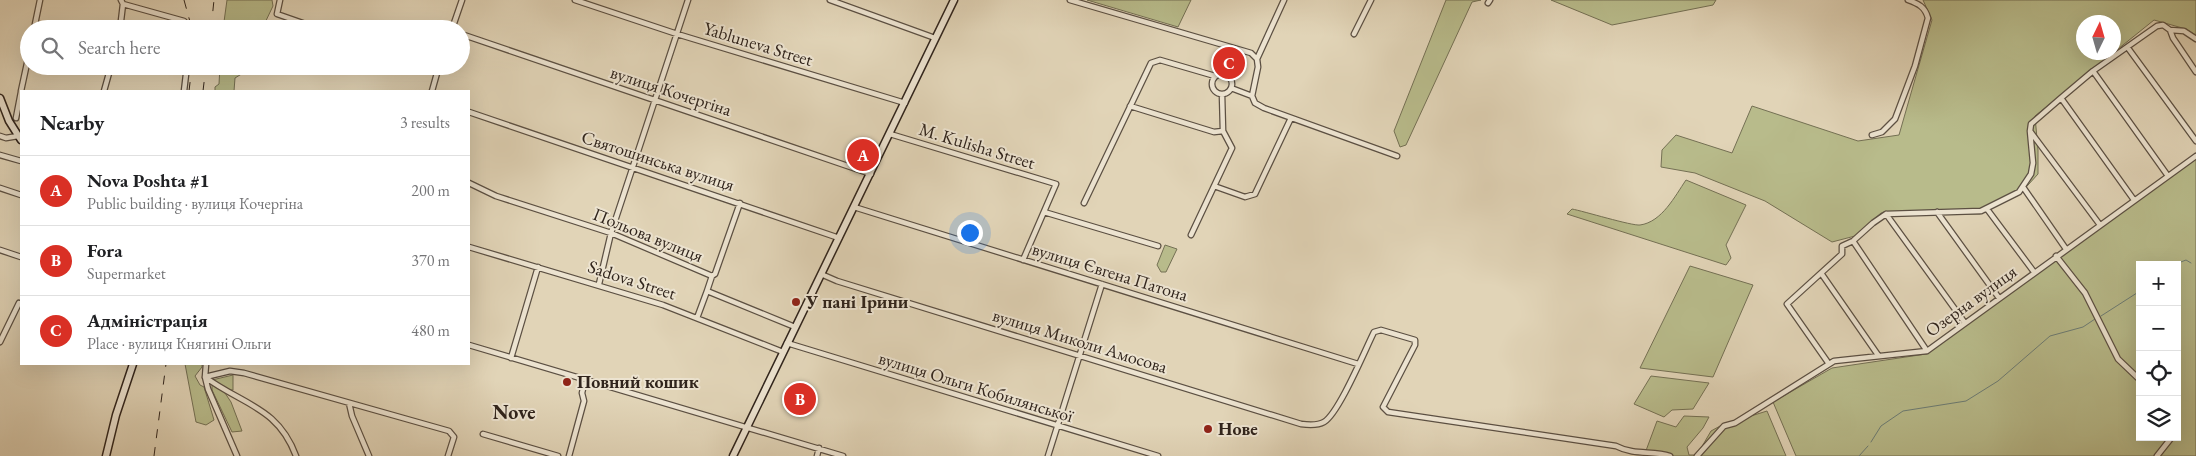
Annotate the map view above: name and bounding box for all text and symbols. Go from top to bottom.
north arrow [2076,15,2121,60]
street label: Yabluneva Street [701,16,816,71]
search box [20,20,470,75]
icon: search [38,34,66,62]
text: Search here [78,35,160,60]
pin: C [1213,44,1245,82]
street label: вулиця Кочергіна [608,60,735,121]
text: Nearby [40,109,104,136]
text: 3 results [400,112,450,133]
street label: M. Kulisha Street [916,117,1038,174]
street label: Святошинська вулиця [579,125,738,196]
pin: A [847,136,879,174]
text: Nova Poshta #1 [87,168,210,193]
text: A [50,180,62,201]
text: 200 m [411,180,450,201]
text: Public building · вулиця Кочергіна [87,193,303,214]
street label: Польова вулиця [590,202,707,267]
your location [957,220,983,246]
street label: вулиця Євгена Патона [1029,237,1192,306]
text: Fora [87,238,123,263]
text: B [51,250,61,271]
text: 370 m [411,250,450,271]
street label: Sadova Street [585,254,679,305]
street label: Озерна вулиця [1921,260,2021,341]
map controls [2136,261,2181,441]
button: + [2136,261,2181,306]
text: Supermarket [87,263,166,284]
place label: У пані Ірини [805,290,909,313]
marker: У пані Ірини [790,296,802,308]
street label: вулиця Миколи Амосова [990,303,1171,378]
button: − [2136,306,2181,351]
text: Адміністрація [87,308,208,333]
text: C [50,320,62,341]
text: 480 m [411,320,450,341]
text: Place · вулиця Княгині Ольги [87,333,271,354]
street label: вулиця Ольги Кобилянської [876,346,1077,427]
button: locate [2136,351,2181,396]
place label: Повний кошик [577,370,699,393]
marker: Повний кошик [561,376,573,388]
pin: B [784,380,816,418]
button: layers [2136,396,2181,441]
district label: Nove [492,399,536,425]
place label: Нове [1218,417,1258,440]
marker: Нове [1202,423,1214,435]

